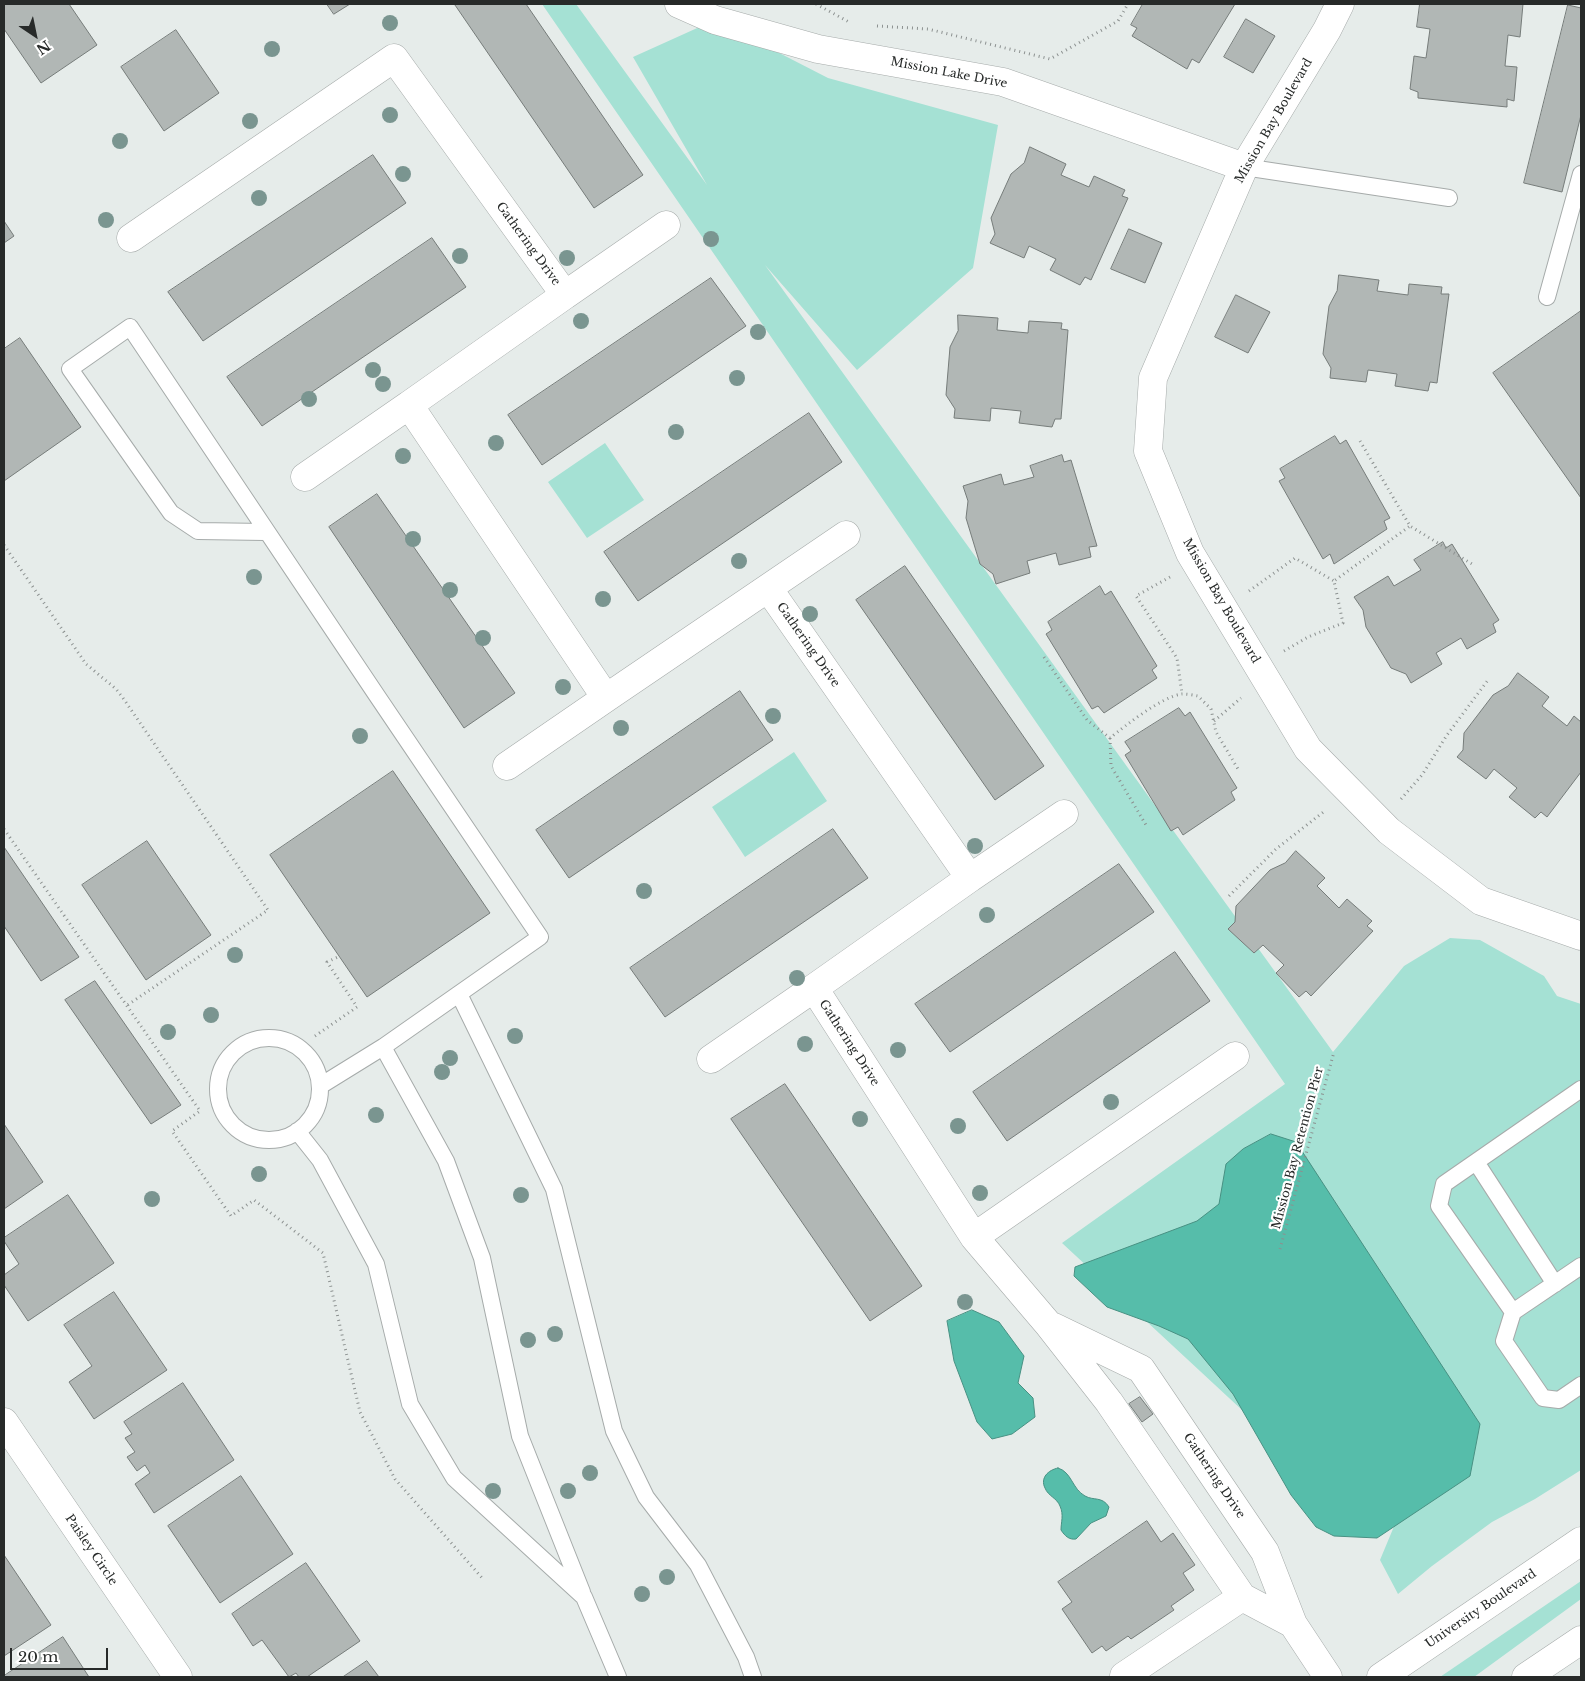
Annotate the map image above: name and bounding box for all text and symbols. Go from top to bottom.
north arrow [10,10,60,60]
text: N [33,36,54,59]
street label: Mission Lake Drive [889,55,1009,91]
street label: Mission Bay Boulevard [1232,56,1316,186]
street label: Gathering Drive [493,199,563,289]
street label: Mission Bay Boulevard [1179,536,1263,666]
street label: Gathering Drive [773,600,843,690]
street label: Gathering Drive [816,997,882,1089]
street label: Mission Bay Retention Pier [1269,1065,1327,1231]
street label: Gathering Drive [1180,1431,1248,1521]
street label: Paisley Circle [62,1512,120,1588]
street label: University Boulevard [1423,1567,1539,1651]
scale bar [12,1638,110,1670]
text: 20 m [18,1647,58,1666]

